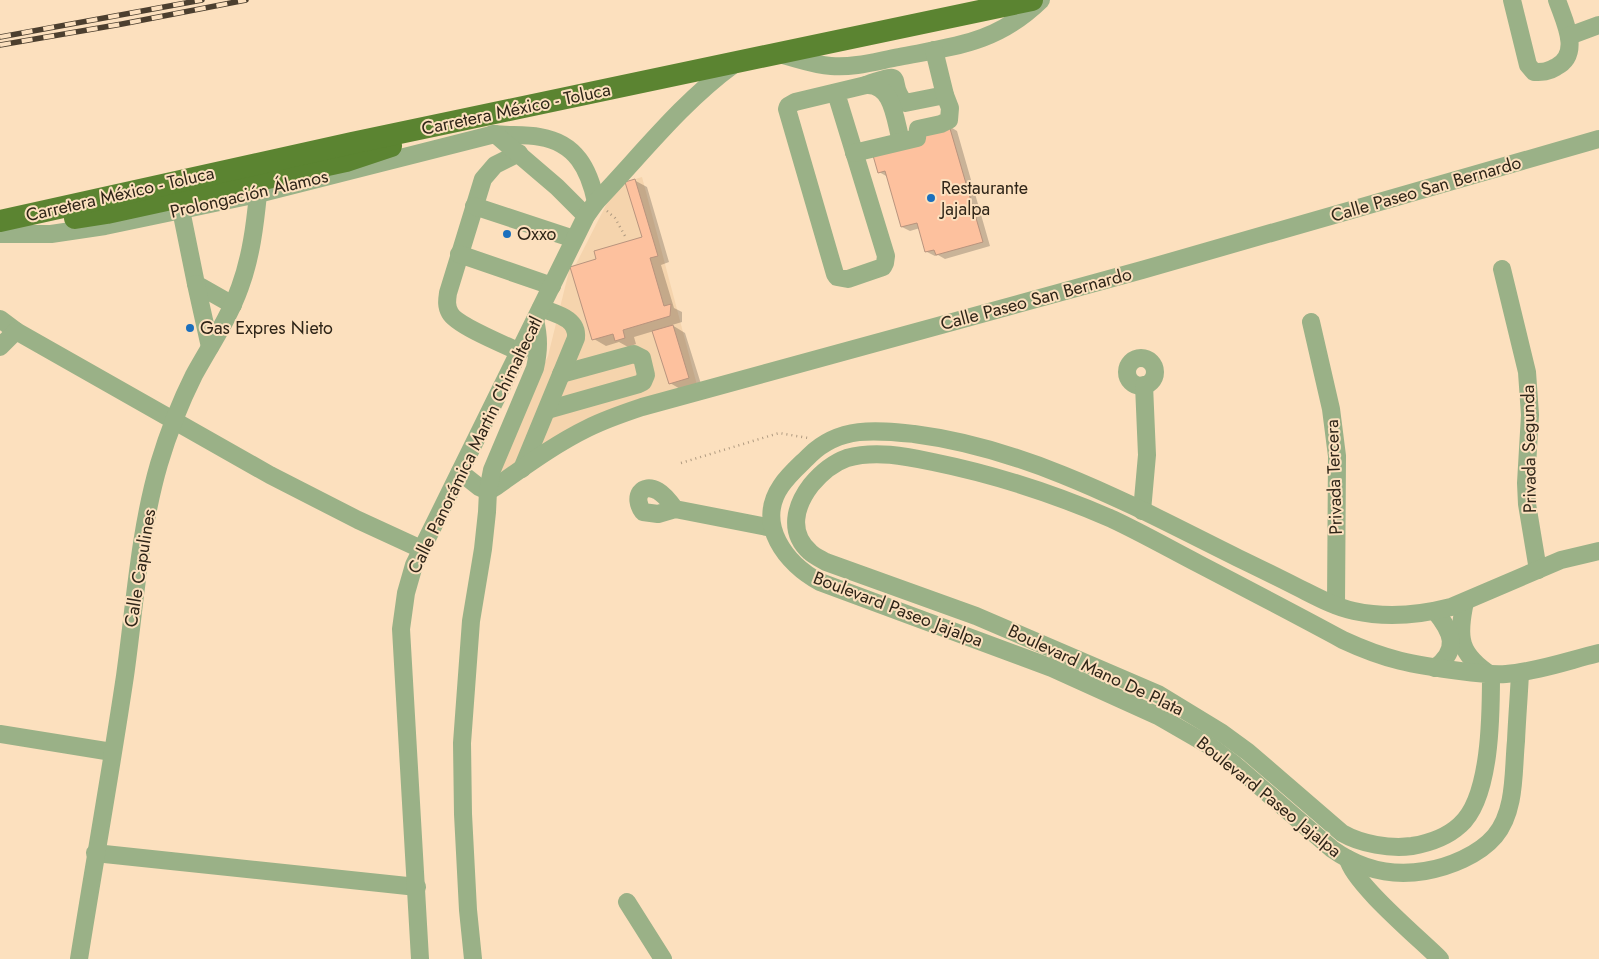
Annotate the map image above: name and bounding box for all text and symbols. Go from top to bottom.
street label: Carretera México - Toluca [419,76,613,142]
street label: Calle Paseo San Bernardo [1328,149,1524,229]
street label: Carretera México - Toluca [23,160,217,228]
street label: Prolongación Álamos [167,163,331,225]
place label: Restaurante Jajalpa [939,175,1028,222]
marker: Restaurante Jajalpa [925,192,937,204]
place label: Oxxo [517,221,557,247]
marker: Oxxo [501,228,513,240]
street label: Calle Paseo San Bernardo [938,261,1135,337]
street label: Calle Panorámica Martin Chimaltecatl [401,312,549,578]
place label: Gas Expres Nieto [200,315,333,341]
marker: Gas Expres Nieto [184,322,196,334]
street label: Privada Segunda [1515,385,1543,513]
street label: Privada Tercera [1319,419,1349,535]
street label: Calle Capulines [118,507,162,629]
street label: Boulevard Paseo Jajalpa [809,565,987,653]
street label: Boulevard Mano De Plata [1004,618,1188,722]
street label: Boulevard Paseo Jajalpa [1191,730,1347,864]

